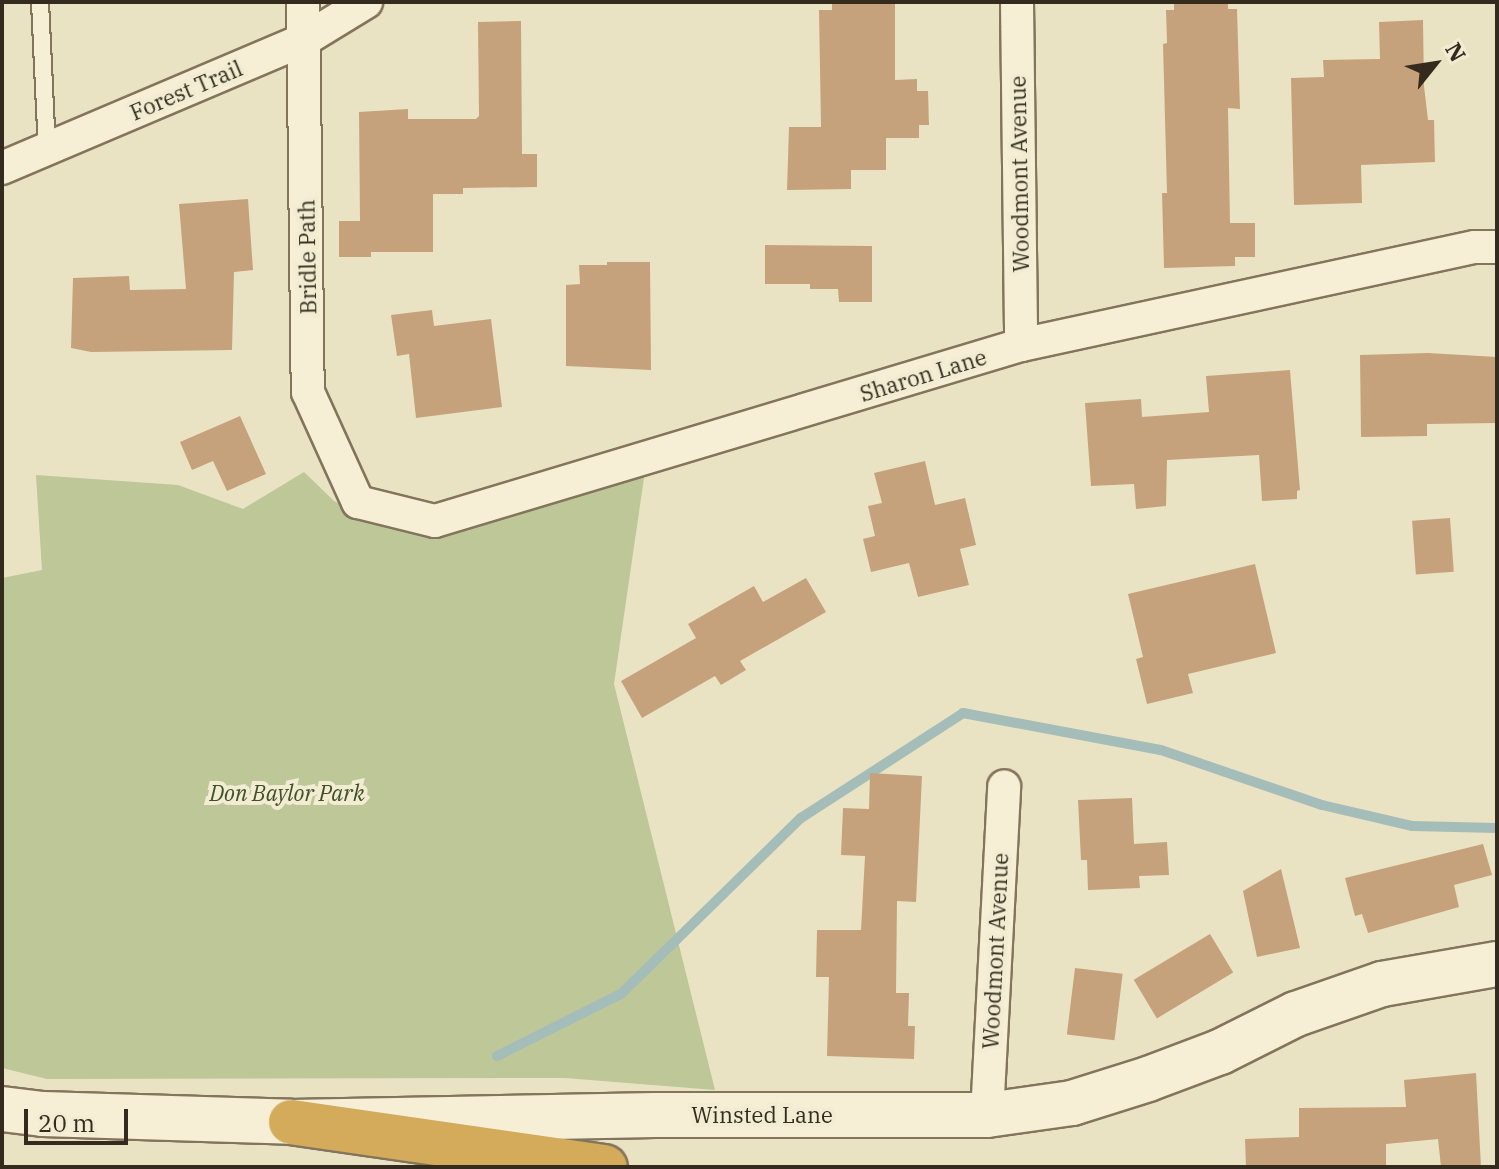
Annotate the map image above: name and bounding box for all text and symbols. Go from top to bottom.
north arrow [1395,24,1475,104]
text: N [1439,37,1473,67]
street label: Forest Trail [126,54,246,126]
street label: Woodmont Avenue [1004,75,1034,273]
street label: Bridle Path [293,199,321,315]
street label: Sharon Lane [857,343,989,407]
park label: Don Baylor Park [209,780,365,806]
street label: Woodmont Avenue [977,852,1013,1050]
scale bar [28,1093,132,1143]
street label: Winsted Lane [691,1102,833,1128]
text: 20 m [38,1107,95,1139]

